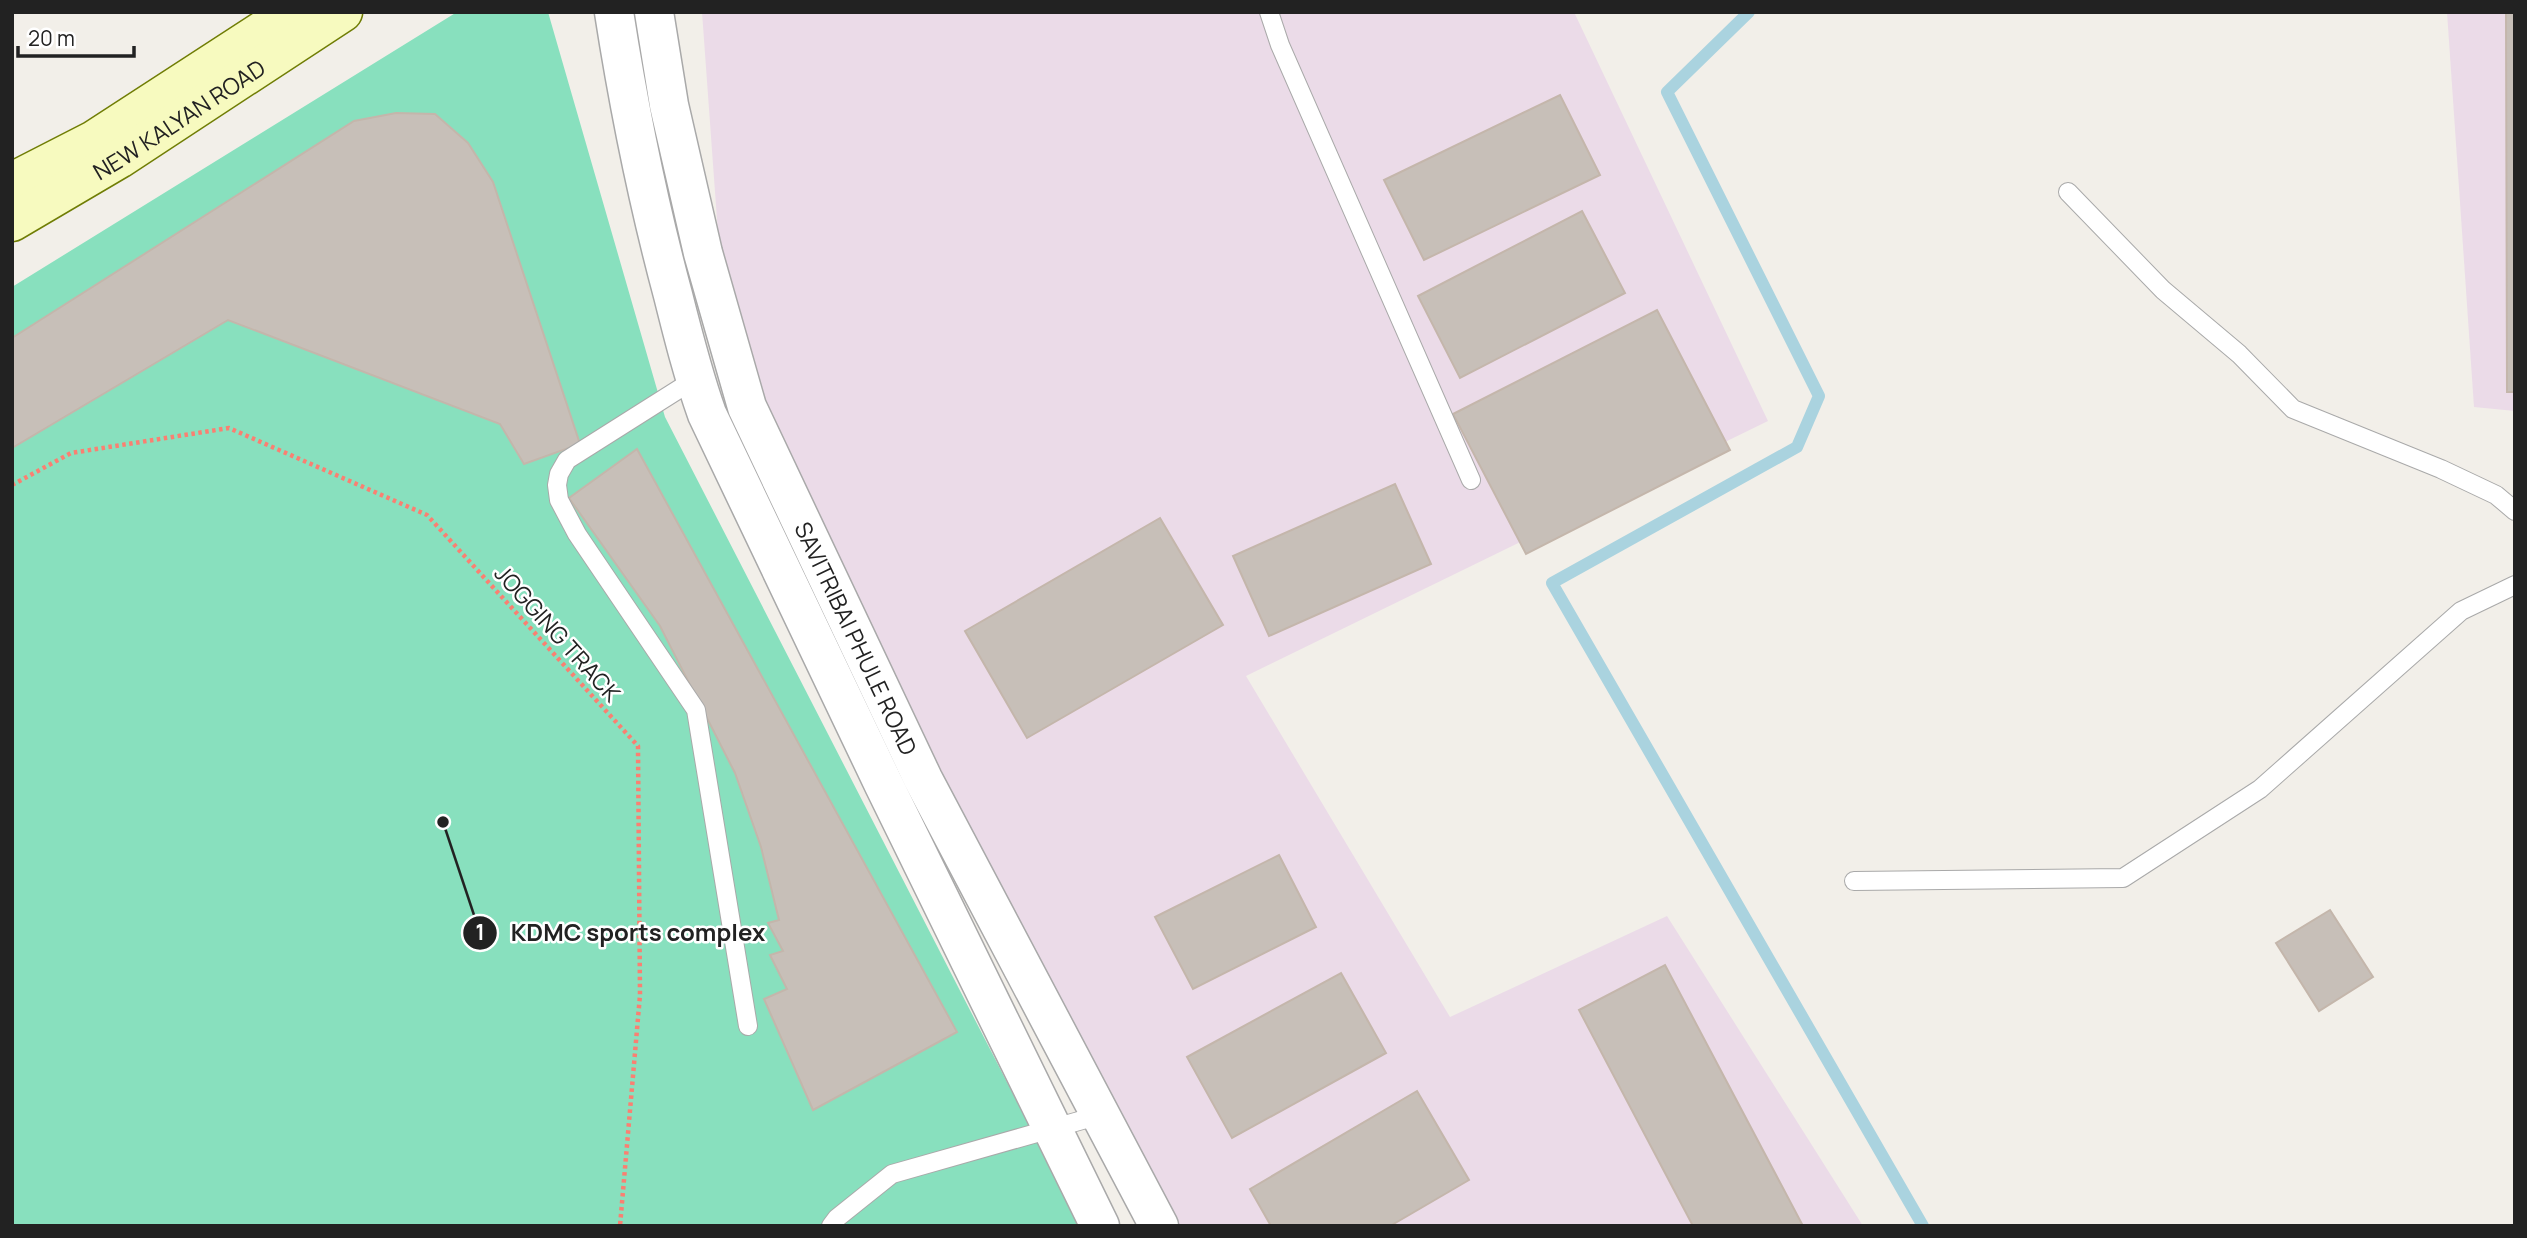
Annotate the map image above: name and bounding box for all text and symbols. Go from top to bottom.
scale bar [18,14,133,58]
text: 20 m [28,24,75,52]
street label: NEW KALYAN ROAD [87,51,271,187]
street label: SAVITRIBAI PHULE ROAD [787,516,925,760]
street label: JOGGING TRACK [488,558,628,709]
callout: KDMC sports complex [462,910,780,955]
text: KDMC sports complex [511,915,766,948]
text: 1 [475,918,485,946]

